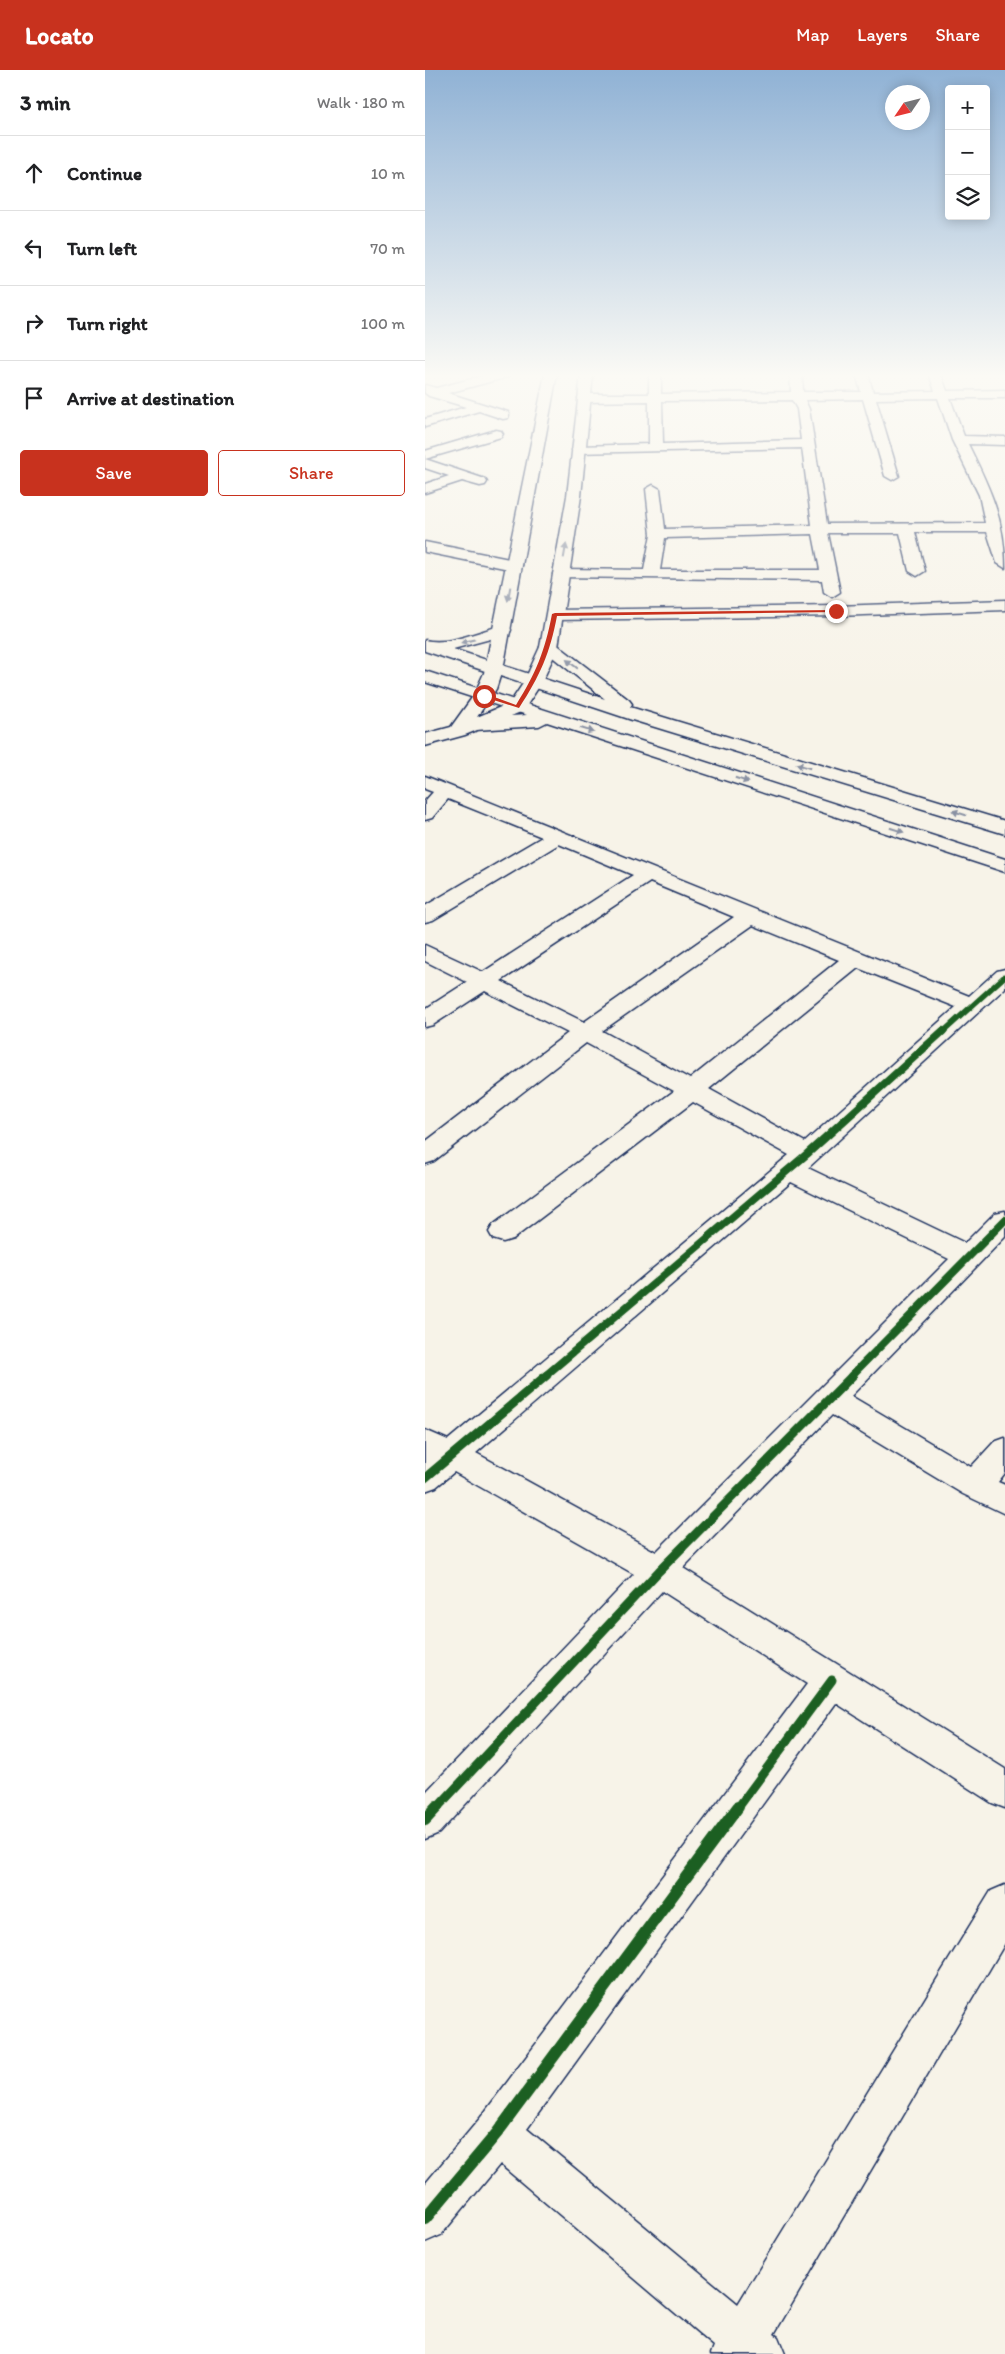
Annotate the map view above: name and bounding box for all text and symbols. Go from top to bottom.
text: Locato [25,21,94,50]
text: Map [796,24,829,46]
text: Layers [857,24,907,46]
text: Share [935,24,980,46]
north arrow [885,85,930,130]
map controls [945,85,990,220]
button: + [945,85,990,130]
text: 3 min [20,90,70,115]
text: Walk · 180 m [317,93,405,112]
button: − [945,130,990,175]
icon: ahead [20,159,48,187]
text: Continue [67,162,142,185]
text: 10 m [371,164,405,183]
button: layers [945,175,990,220]
icon: left [20,234,48,262]
text: Turn left [67,237,137,260]
text: 70 m [370,239,405,258]
icon: right [20,309,48,337]
text: Turn right [67,312,148,335]
text: 100 m [361,314,405,333]
icon: arrive [20,384,48,412]
text: Arrive at destination [67,387,234,410]
button: Save [20,450,208,496]
button: Share [218,450,405,496]
one-way arrow [561,543,569,559]
one-way arrow [505,586,513,602]
route end [825,600,848,623]
one-way arrow [460,637,475,645]
one-way arrow [565,659,579,669]
route start [473,685,496,708]
one-way arrow [580,727,595,734]
one-way arrow [795,761,810,769]
one-way arrow [735,776,750,784]
one-way arrow [951,809,966,816]
one-way arrow [889,827,904,834]

